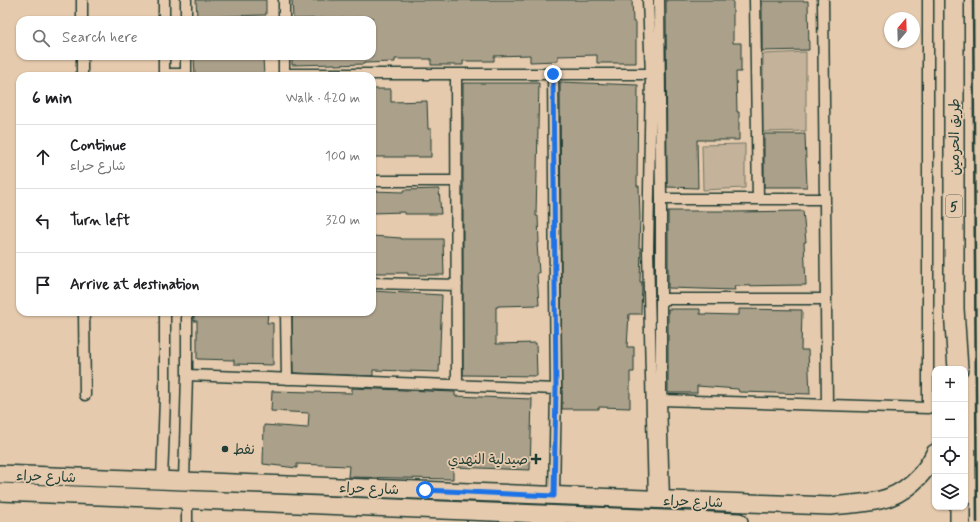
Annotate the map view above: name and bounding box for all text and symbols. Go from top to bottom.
north arrow [884,12,920,48]
search box [16,16,376,60]
icon: search [30,27,52,49]
text: Search here [62,28,138,48]
route end [544,65,562,83]
text: 6 min [32,87,72,109]
text: Walk · 420 m [286,90,360,107]
street label: طريق الحرمين [946,98,964,176]
text: Continue [70,136,126,156]
icon: ahead [32,146,54,168]
text: 100 m [325,148,360,165]
text: شارع حراء [70,158,126,175]
road number: 5 [946,195,962,217]
icon: left [32,210,54,232]
text: Turn left [70,211,130,231]
text: 320 m [326,212,360,229]
icon: arrive [32,274,54,296]
text: Arrive at destination [70,275,199,295]
map controls [932,366,968,510]
button: + [932,366,968,402]
button: − [932,402,968,438]
button: locate [932,438,968,474]
place label: نفط [233,441,255,459]
marker: نفط [220,444,230,454]
place label: صيدلية النهدي [448,451,528,470]
marker: صيدلية النهدي [531,454,541,464]
street label: شارع حراء [16,467,76,487]
button: layers [932,474,968,510]
street label: شارع حراء [339,479,399,499]
route start [416,481,434,499]
street label: شارع حراء [663,492,723,512]

